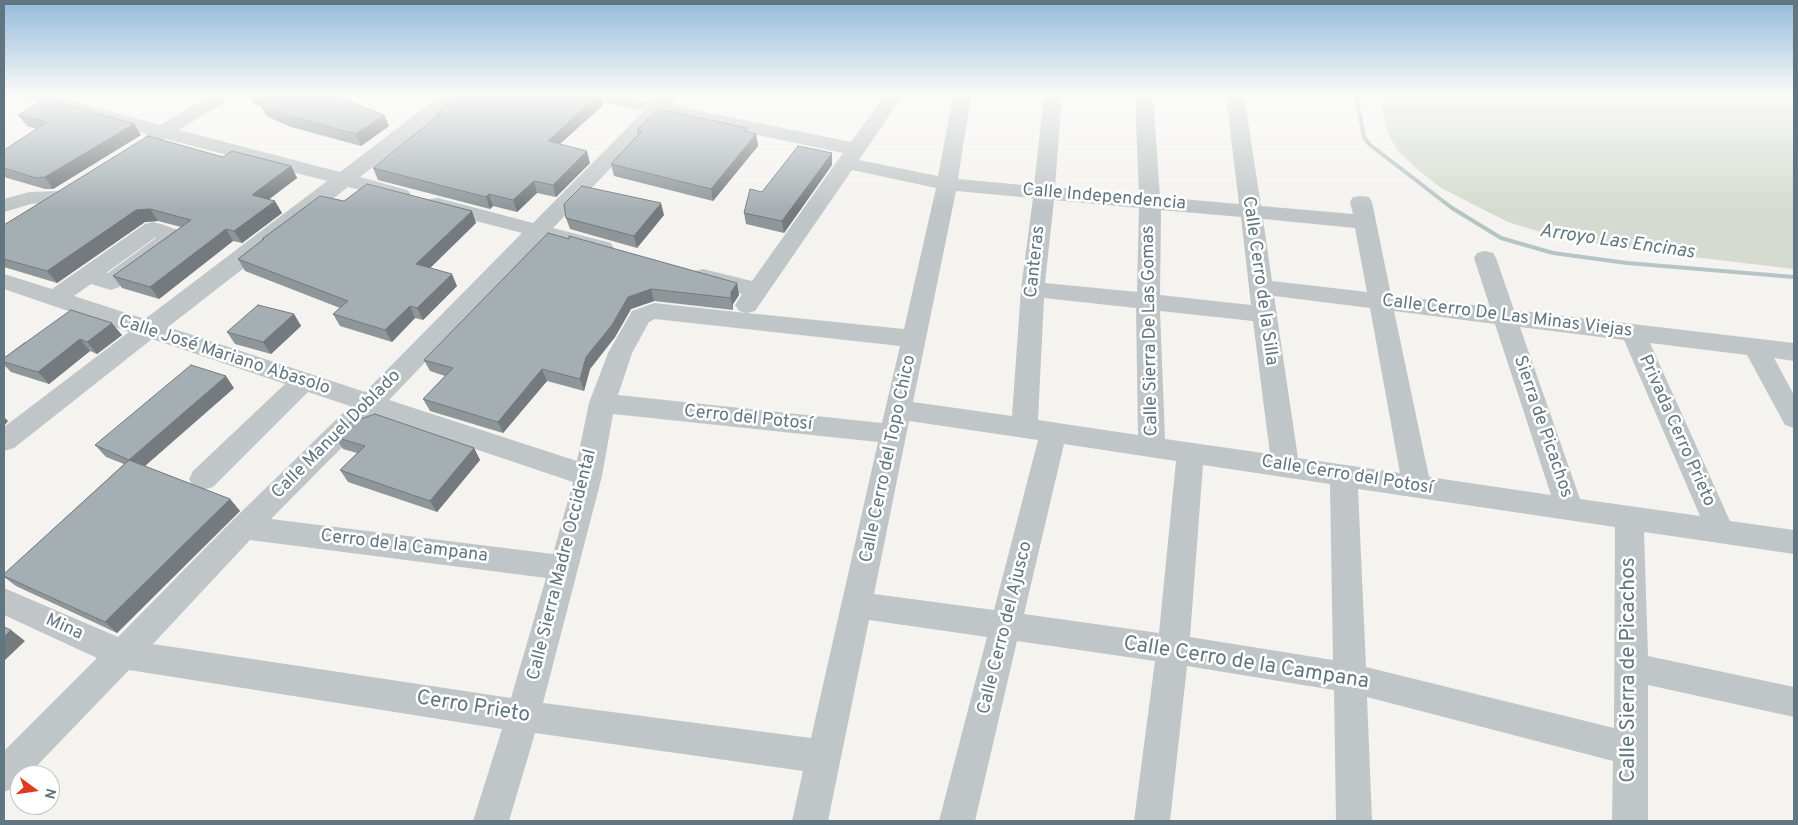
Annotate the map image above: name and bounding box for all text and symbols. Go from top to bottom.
street label: Calle Independencia [1021,180,1187,216]
street label: Calle Cerro de la Silla [1236,195,1282,367]
water label: Arroyo Las Encinas [1538,221,1696,265]
street label: Canteras [1021,225,1051,299]
street label: Calle Sierra De Las Gomas [1138,225,1164,437]
street label: Calle Cerro De Las Minas Viejas [1381,291,1633,343]
street label: Calle José Mariano Abasolo [116,312,332,400]
street label: Privada Cerro Prieto [1633,352,1719,510]
street label: Calle Cerro del Topo Chico [856,353,922,565]
street label: Sierra de Picachos [1508,353,1576,501]
street label: Calle Manuel Doblado [268,366,406,504]
street label: Cerro del Potosí [683,402,813,436]
street label: Calle Sierra Madre Occidental [524,447,602,683]
street label: Calle Cerro del Potosí [1260,452,1434,500]
street label: Cerro de la Campana [319,526,489,568]
street label: Calle Cerro del Ajusco [974,539,1038,717]
street label: Calle Sierra de Picachos [1617,557,1643,783]
street label: Mina [42,610,86,646]
street label: Calle Cerro de la Campana [1121,632,1371,696]
street label: Cerro Prieto [414,687,532,729]
north arrow [10,765,60,815]
text: N [40,787,59,800]

